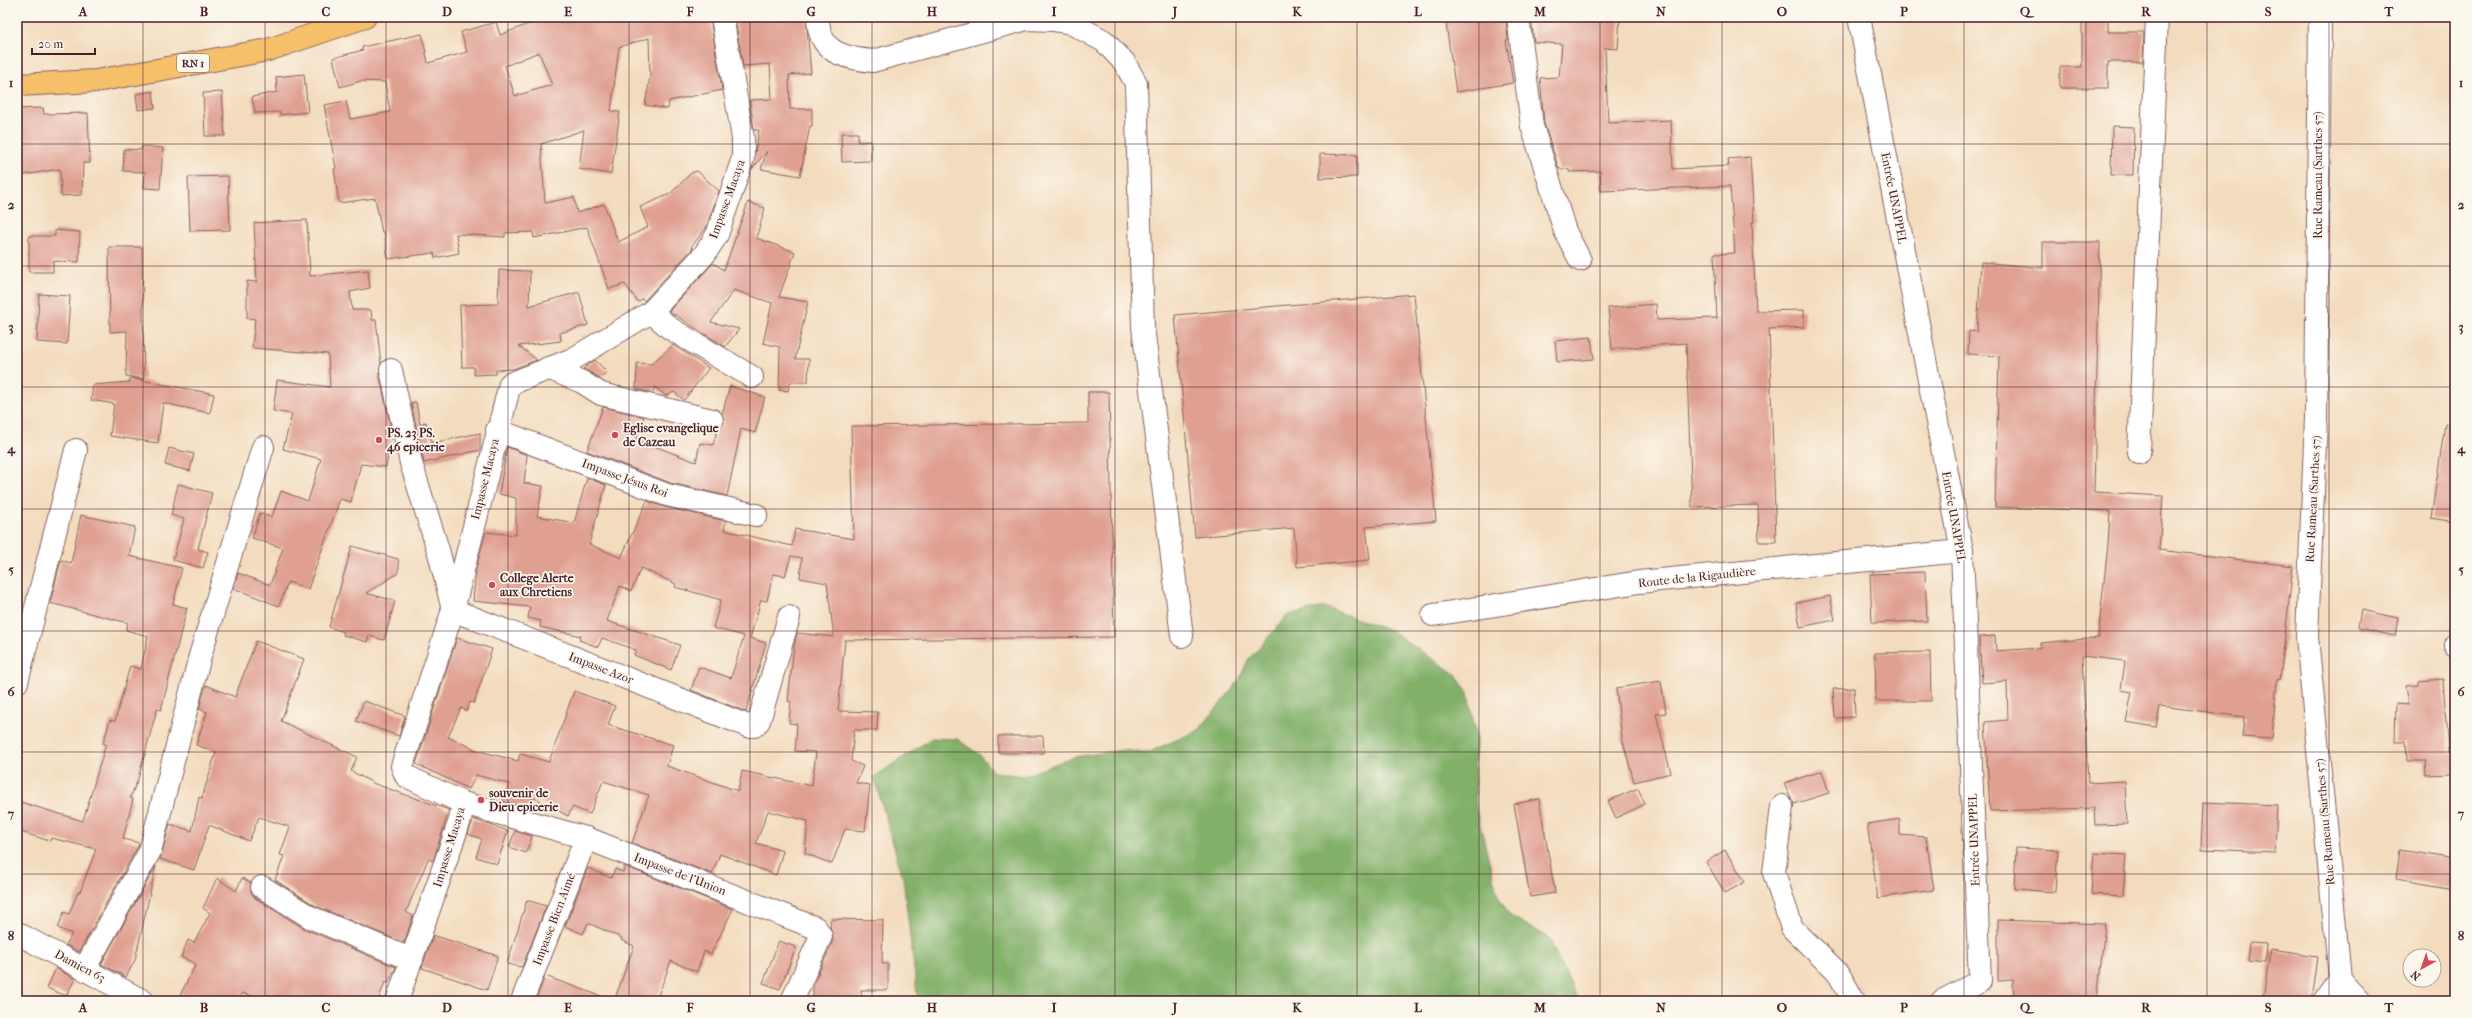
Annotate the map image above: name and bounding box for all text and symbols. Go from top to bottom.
text: A [78,4,88,19]
text: B [200,4,209,19]
text: C [322,4,331,19]
text: D [442,4,452,19]
text: E [564,4,572,19]
text: F [686,4,694,19]
text: G [806,4,816,19]
text: H [927,4,938,19]
text: I [1051,4,1057,19]
text: J [1171,4,1178,20]
text: K [1292,4,1303,19]
text: L [1414,4,1423,19]
text: M [1533,4,1546,19]
text: N [1656,4,1666,19]
text: O [1777,4,1787,19]
text: P [1900,4,1908,19]
text: Q [2020,4,2035,19]
text: R [2141,4,2152,19]
text: S [2265,4,2272,19]
text: T [2384,4,2395,19]
scale bar [32,30,95,56]
text: 20 m [38,37,63,51]
road number: RN 1 [177,54,209,72]
text: 1 [9,75,14,90]
text: 1 [2459,75,2464,90]
street label: Rue Rameau (Sarthes 57) [2311,111,2325,239]
street label: Entrée UNAPPEL [1878,151,1910,246]
street label: Impasse Macaya [706,157,748,240]
text: 2 [8,197,15,212]
text: 2 [2458,197,2465,212]
text: 3 [8,319,14,335]
text: 3 [2458,319,2464,335]
place label: Eglise evangelique de Cazeau [623,421,719,449]
place label: PS. 23 PS. 46 epicerie [386,426,445,455]
marker: Eglise evangelique de Cazeau [610,430,620,440]
marker: PS. 23 PS. 46 epicerie [374,435,384,445]
street label: Rue Rameau (Sarthes 57) [2303,435,2323,563]
street label: Impasse Macaya [468,437,502,521]
text: 4 [6,441,16,457]
text: 4 [2456,441,2466,457]
street label: Impasse Jésus Roi [580,456,670,500]
street label: Entrée UNAPPEL [1939,470,1969,565]
text: 5 [8,562,14,577]
text: 5 [2458,562,2464,577]
street label: Route de la Rigaudière [1637,564,1757,590]
place label: College Alerte aux Chretiens [500,571,574,599]
marker: College Alerte aux Chretiens [487,580,497,590]
street label: Impasse Azor [567,649,636,687]
text: 6 [7,684,15,699]
text: 6 [2457,684,2465,699]
street label: Rue Rameau (Sarthes 57) [2312,758,2338,886]
place label: souvenir de Dieu epicerie [489,786,559,815]
street label: Entrée UNAPPEL [1965,793,1983,887]
marker: souvenir de Dieu epicerie [476,795,486,805]
street label: Impasse Macaya [430,805,468,889]
text: 7 [7,806,15,821]
text: 7 [2457,806,2465,821]
street label: Impasse de l'Union [632,850,728,898]
street label: Impasse Bien Aimé [530,871,578,967]
text: 8 [8,928,15,943]
text: 8 [2458,928,2465,943]
street label: Damien 63 [52,947,108,985]
north arrow [2402,948,2442,988]
text: N [2408,967,2423,983]
text: A [78,1000,88,1015]
text: B [200,1000,209,1015]
text: C [322,1000,331,1015]
text: D [442,1000,452,1015]
text: E [564,1000,572,1015]
text: F [686,1000,694,1015]
text: G [806,1000,816,1015]
text: H [927,1000,938,1015]
text: I [1051,1000,1057,1015]
text: J [1171,1000,1178,1016]
text: K [1292,1000,1303,1015]
text: L [1414,1000,1423,1015]
text: M [1533,1000,1546,1015]
text: N [1656,1000,1666,1015]
text: O [1777,1000,1787,1015]
text: P [1900,1000,1908,1015]
text: Q [2020,1000,2035,1015]
text: R [2141,1000,2152,1015]
text: S [2265,1000,2272,1015]
text: T [2384,1000,2395,1015]

